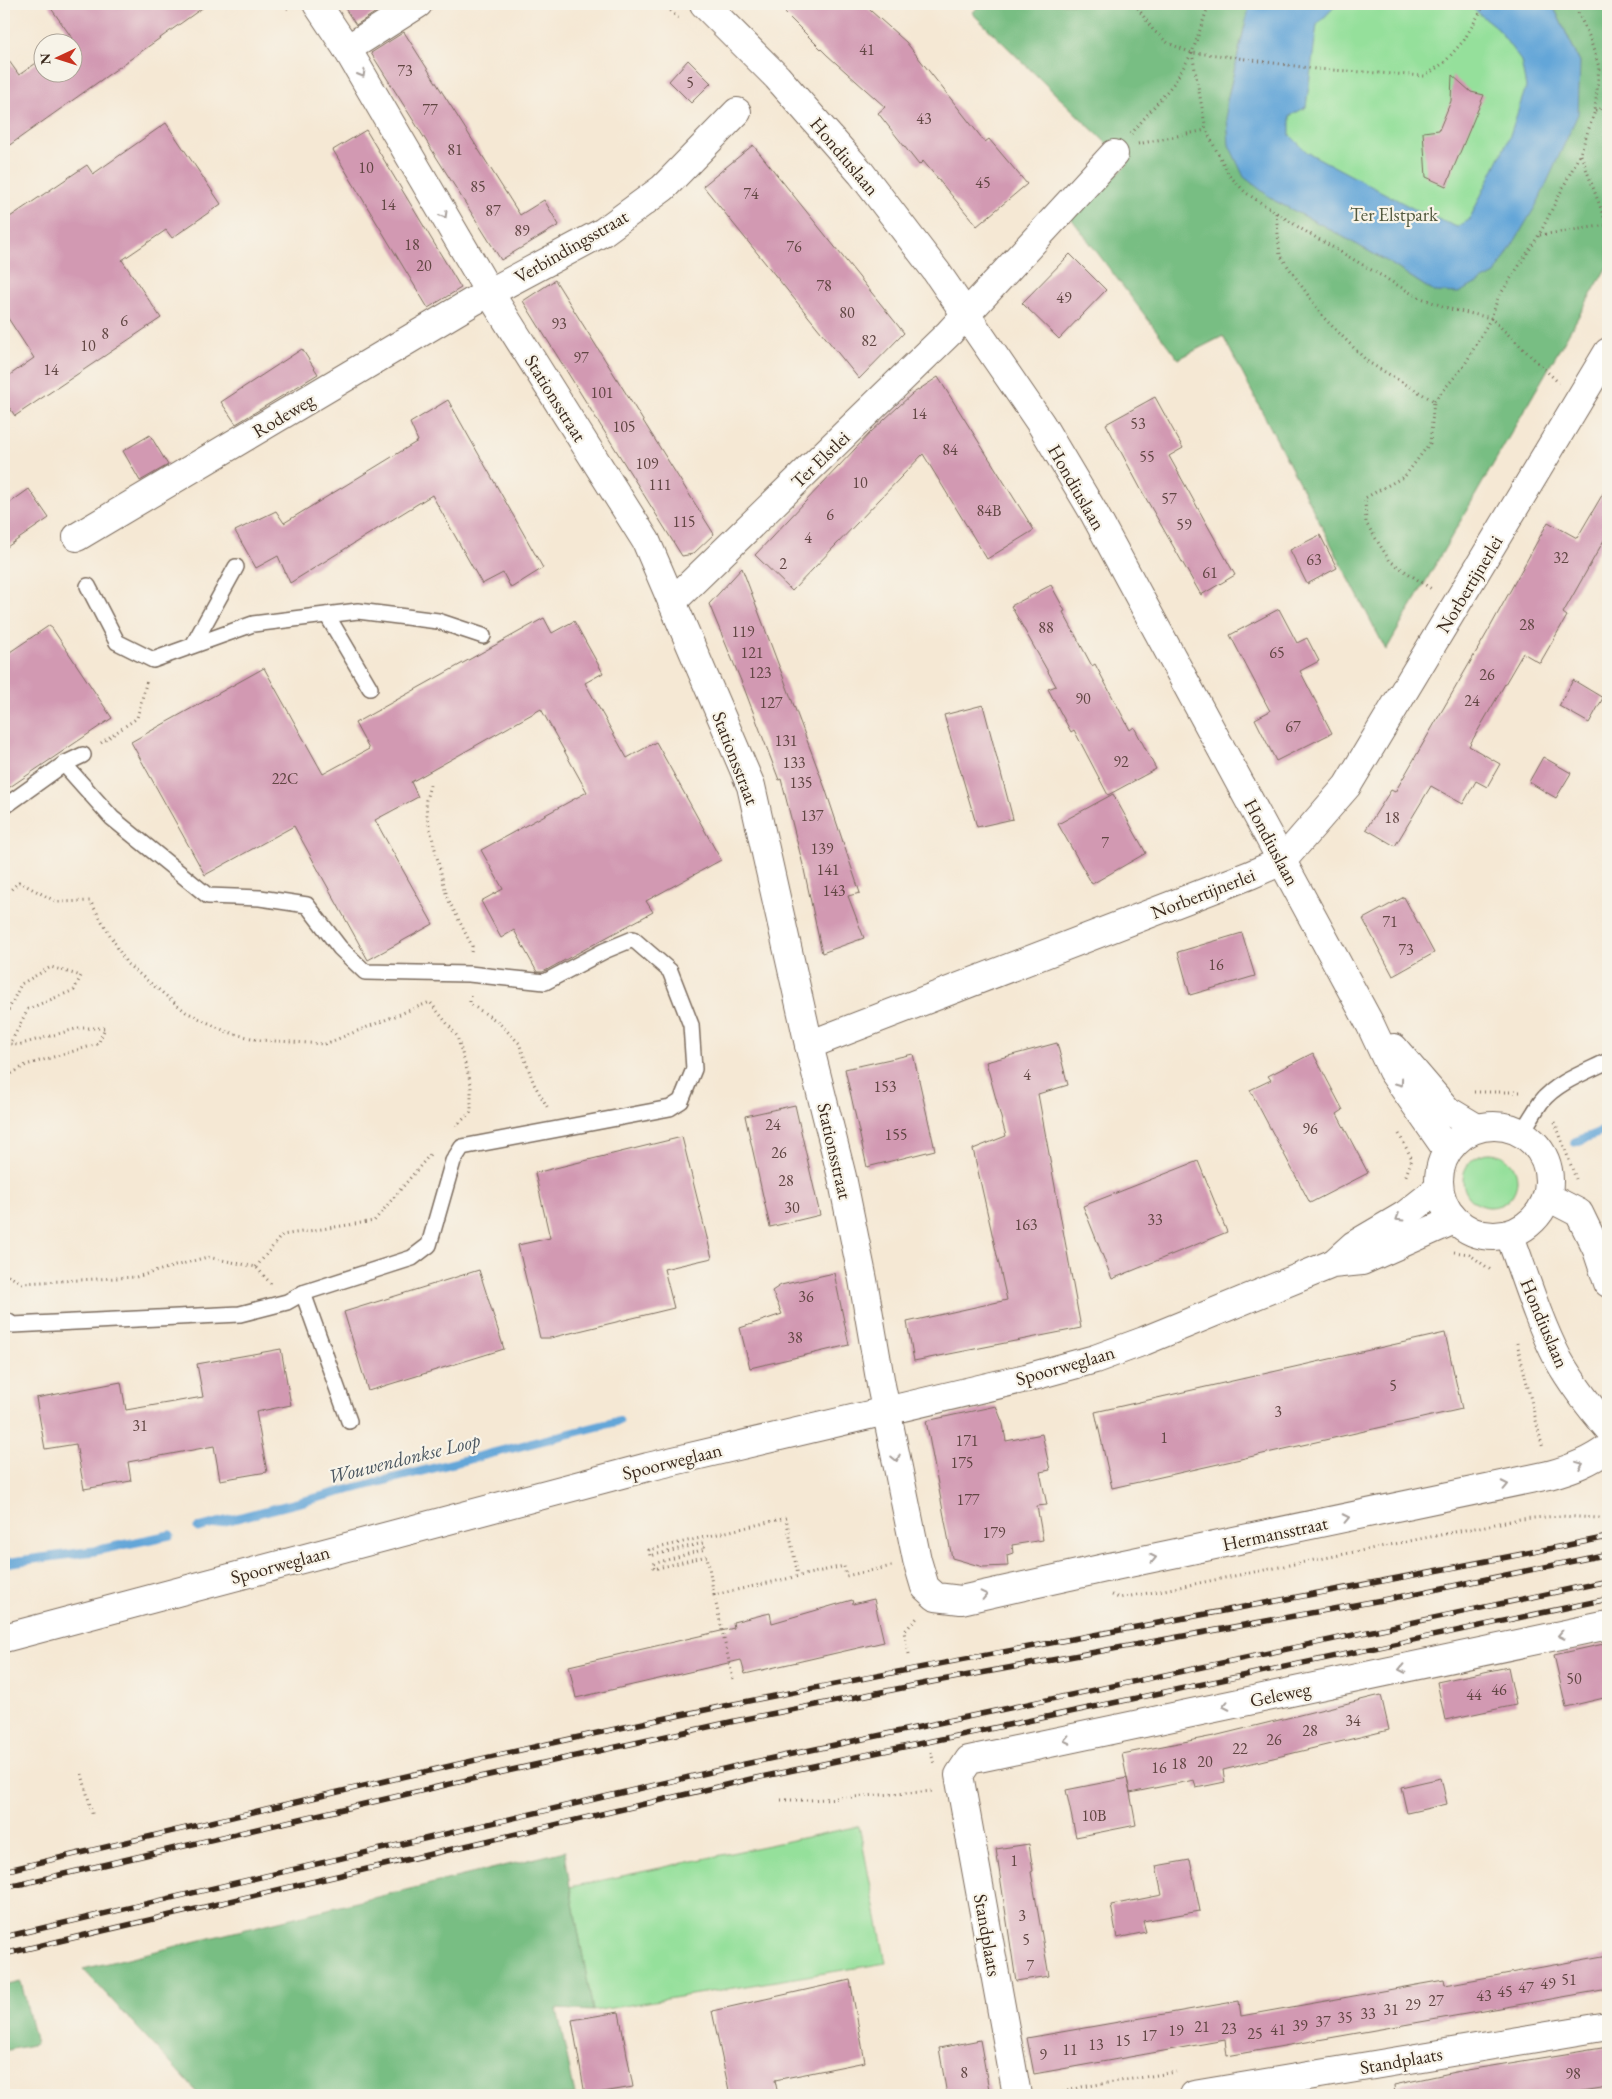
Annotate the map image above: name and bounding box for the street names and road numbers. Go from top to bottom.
street label: Hondiuslaan [805,112,885,201]
street label: Verbindingsstraat [510,204,633,289]
street label: Stationsstraat [519,350,592,447]
street label: Rodeweg [248,387,320,444]
street label: Ter Elstlei [786,425,855,493]
street label: Hondiuslaan [1042,440,1111,535]
street label: Norbertijnerlei [1430,531,1509,638]
street label: Stationsstraat [706,708,765,809]
street label: Hondiuslaan [1238,794,1305,890]
street label: Norbertijnerlei [1148,862,1259,925]
street label: Stationsstraat [811,1100,858,1202]
street label: Hondiuslaan [1514,1275,1575,1372]
street label: Spoorweglaan [1013,1339,1118,1392]
street label: Spoorweglaan [620,1437,725,1486]
street label: Hermansstraat [1220,1510,1330,1557]
street label: Spoorweglaan [228,1539,333,1590]
street label: Geleweg [1247,1676,1313,1713]
street label: Standplaats [968,1892,1007,1978]
street label: Standplaats [1358,2041,1444,2080]

